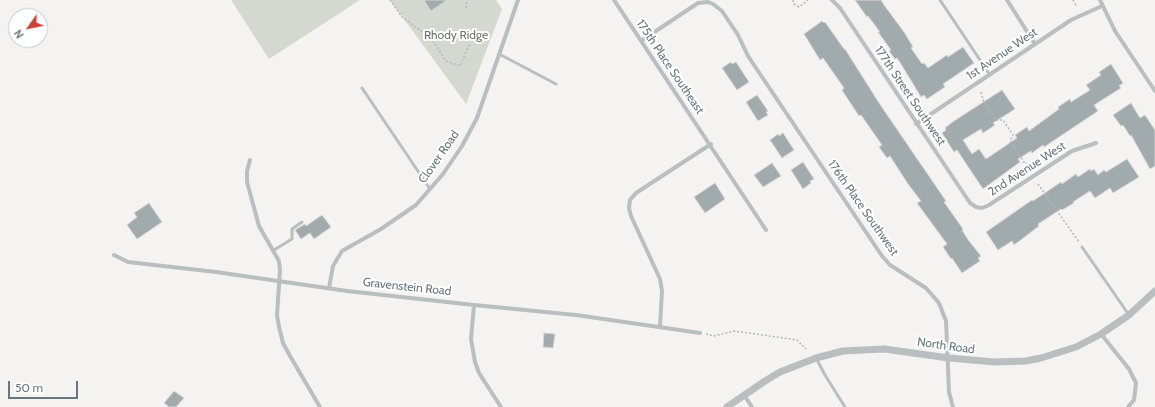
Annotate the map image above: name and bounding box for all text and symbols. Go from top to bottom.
north arrow [8,8,48,48]
street label: 175th Place Southeast [633,17,707,117]
street label: 1st Avenue West [964,25,1040,83]
text: N [11,27,27,41]
park label: Rhody Ridge [424,28,488,42]
street label: 177th Street Southwest [871,44,949,148]
street label: Clover Road [416,128,462,186]
street label: 2nd Avenue West [986,139,1068,199]
street label: 176th Place Southwest [825,157,901,259]
street label: Gravenstein Road [362,275,452,299]
street label: North Road [916,335,976,357]
scale bar [10,373,80,399]
text: 50 m [15,380,43,395]

